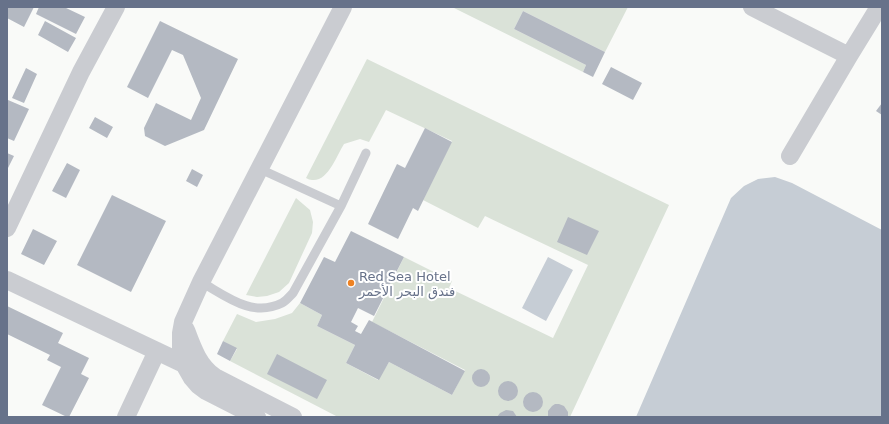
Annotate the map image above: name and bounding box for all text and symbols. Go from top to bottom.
place label: Red Sea Hotel فندق البحر الأحمر [358,269,455,300]
marker: Red Sea Hotel فندق البحر الأحمر [346,278,356,288]

